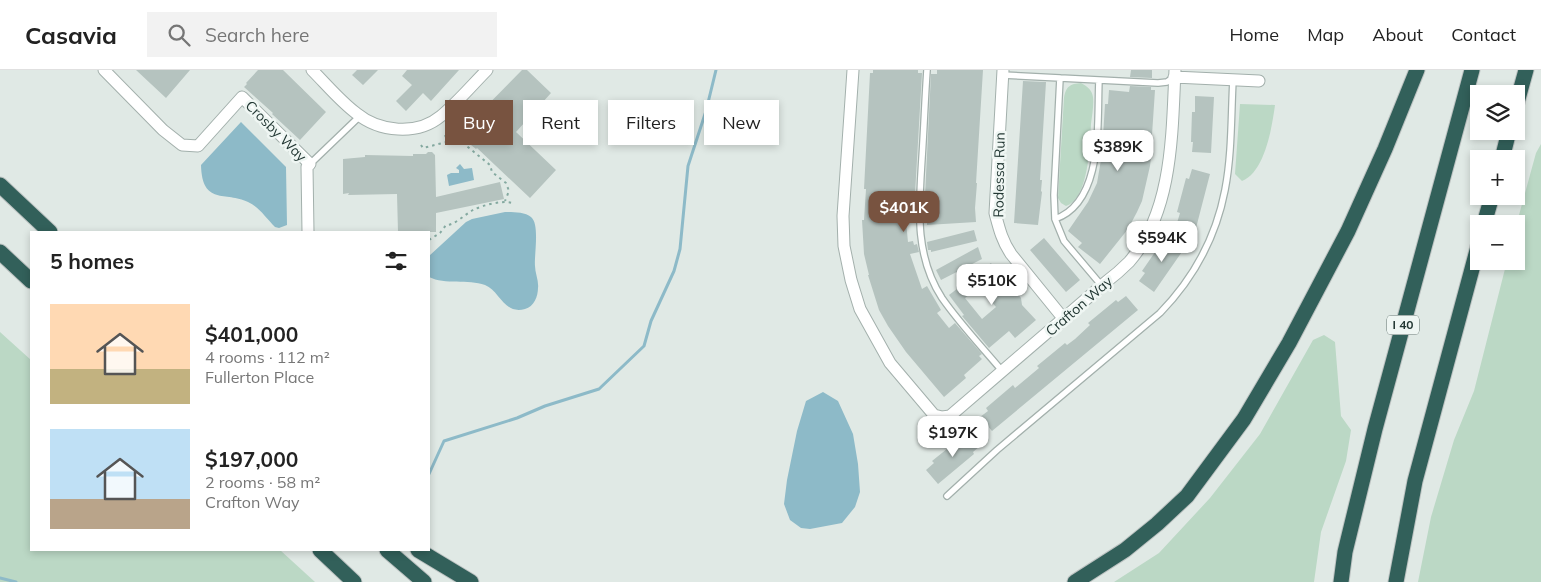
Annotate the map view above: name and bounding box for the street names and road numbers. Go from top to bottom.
street label: Crosby Way [242,97,311,166]
street label: Rodessa Run [989,132,1009,218]
street label: Crafton Way [1042,272,1116,340]
road number: I 40 [1387,316,1419,334]

